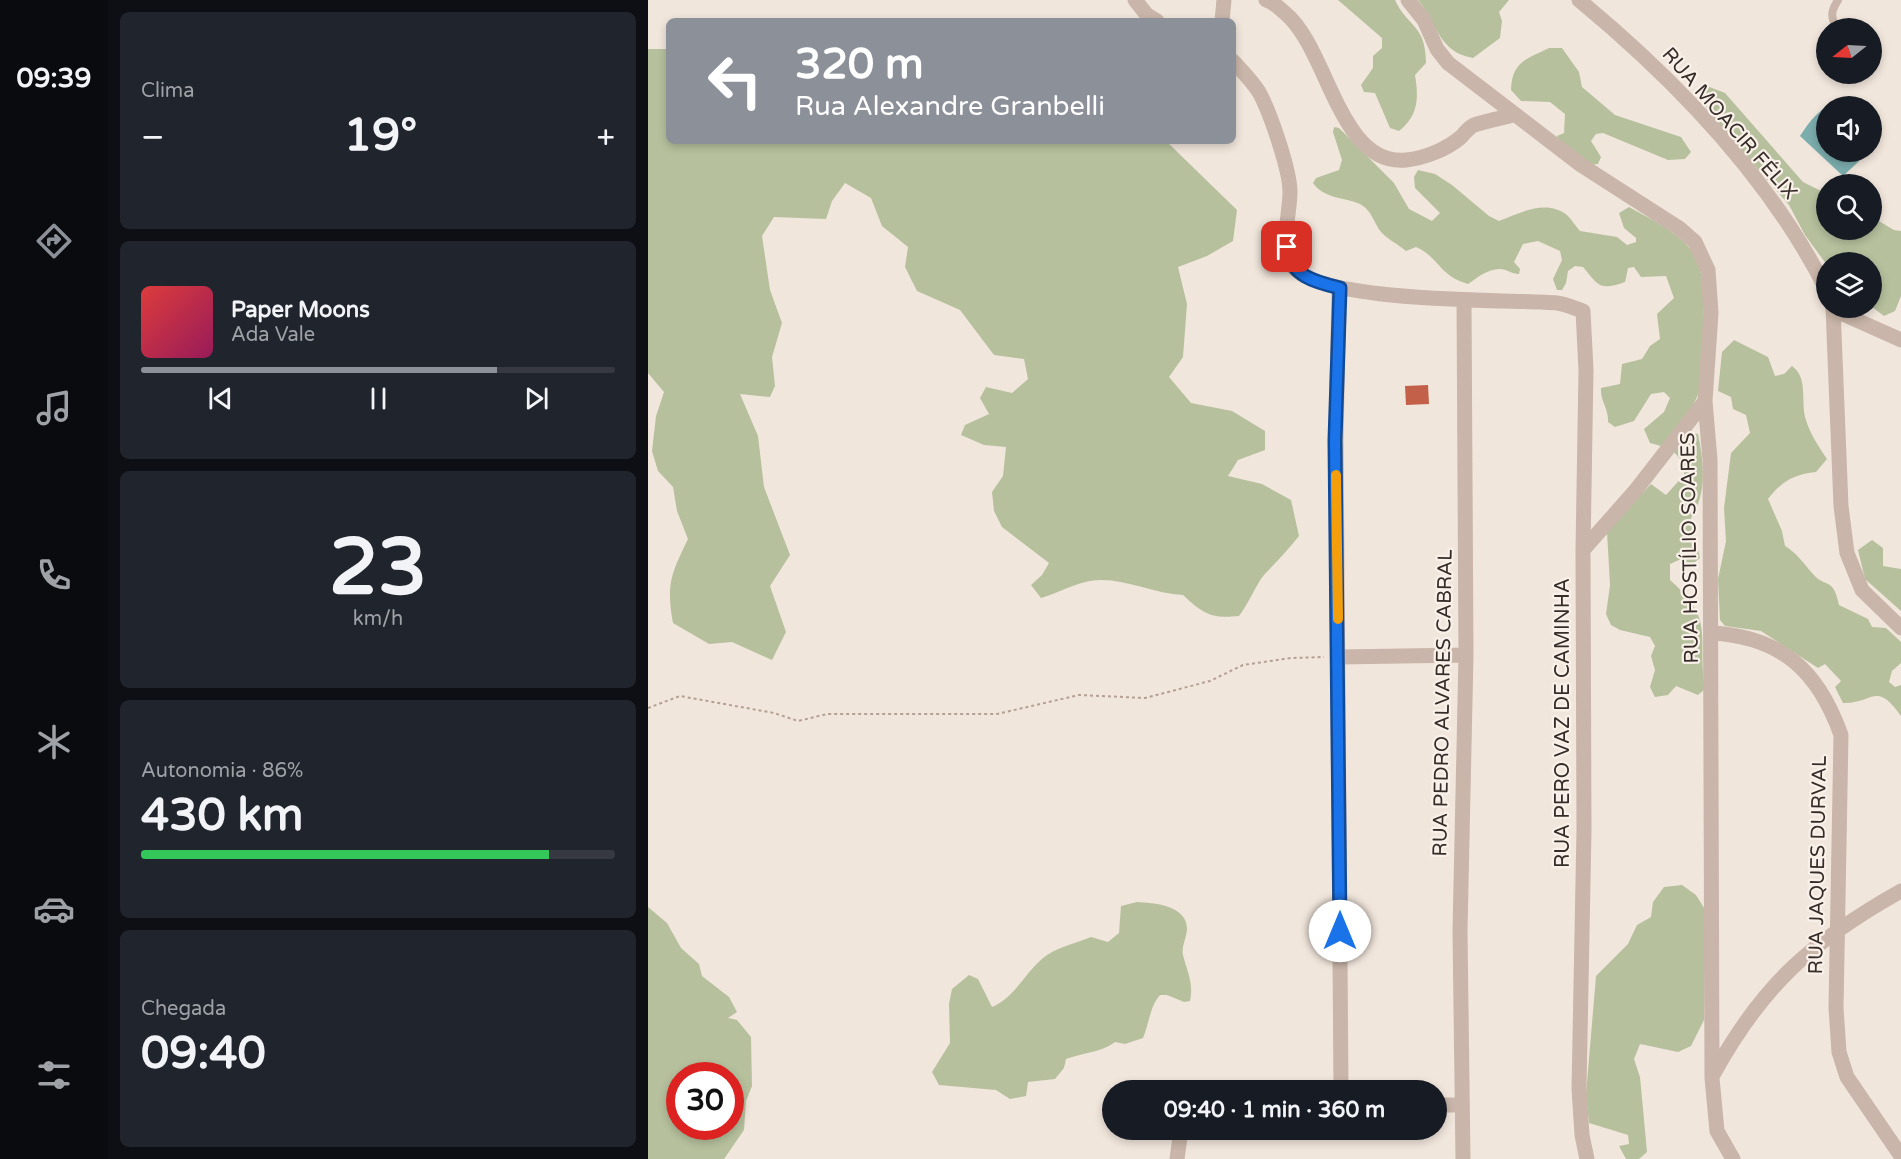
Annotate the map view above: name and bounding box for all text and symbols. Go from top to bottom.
north arrow [1816,18,1882,84]
map controls [1816,18,1882,318]
text: 320 m [795,39,924,90]
icon: left [696,42,774,120]
street label: RUA MOACIR FÉLIX [1657,42,1803,205]
text: 09:39 [17,62,91,95]
text: Clima [141,79,194,103]
text: Rua Alexandre Granbelli [795,90,1105,123]
button: sound [1816,96,1882,162]
text: 19° [344,109,417,163]
text: − [141,118,165,157]
text: + [596,118,615,157]
button: search [1816,174,1882,240]
icon: directions [33,220,75,262]
pin [1261,221,1312,272]
icon: arrive [1270,230,1303,263]
button: layers [1816,252,1882,318]
text: Paper Moons [231,297,370,323]
text: Ada Vale [231,323,315,347]
icon: previous [204,382,237,415]
icon: pause [362,382,395,415]
icon: next [520,382,553,415]
icon: music [33,387,75,429]
street label: RUA HOSTÍLIO SOARES [1675,432,1704,664]
text: 23 [329,521,427,615]
street label: RUA PEDRO ALVARES CABRAL [1428,549,1458,857]
icon: phone [33,554,75,596]
street label: RUA PERO VAZ DE CAMINHA [1551,578,1575,868]
text: km/h [353,607,403,631]
icon: climate [33,721,75,763]
street label: RUA JAQUES DURVAL [1804,755,1832,975]
text: Autonomia · 86% [141,759,303,783]
text: 430 km [141,789,303,843]
icon: car [33,888,75,930]
position arrow [1308,899,1372,963]
text: Chegada [141,997,226,1021]
text: 09:40 [141,1027,266,1081]
icon: filters [33,1054,75,1096]
speed limit sign: 30 [666,1062,744,1140]
text: 09:40 · 1 min · 360 m [1164,1097,1385,1123]

